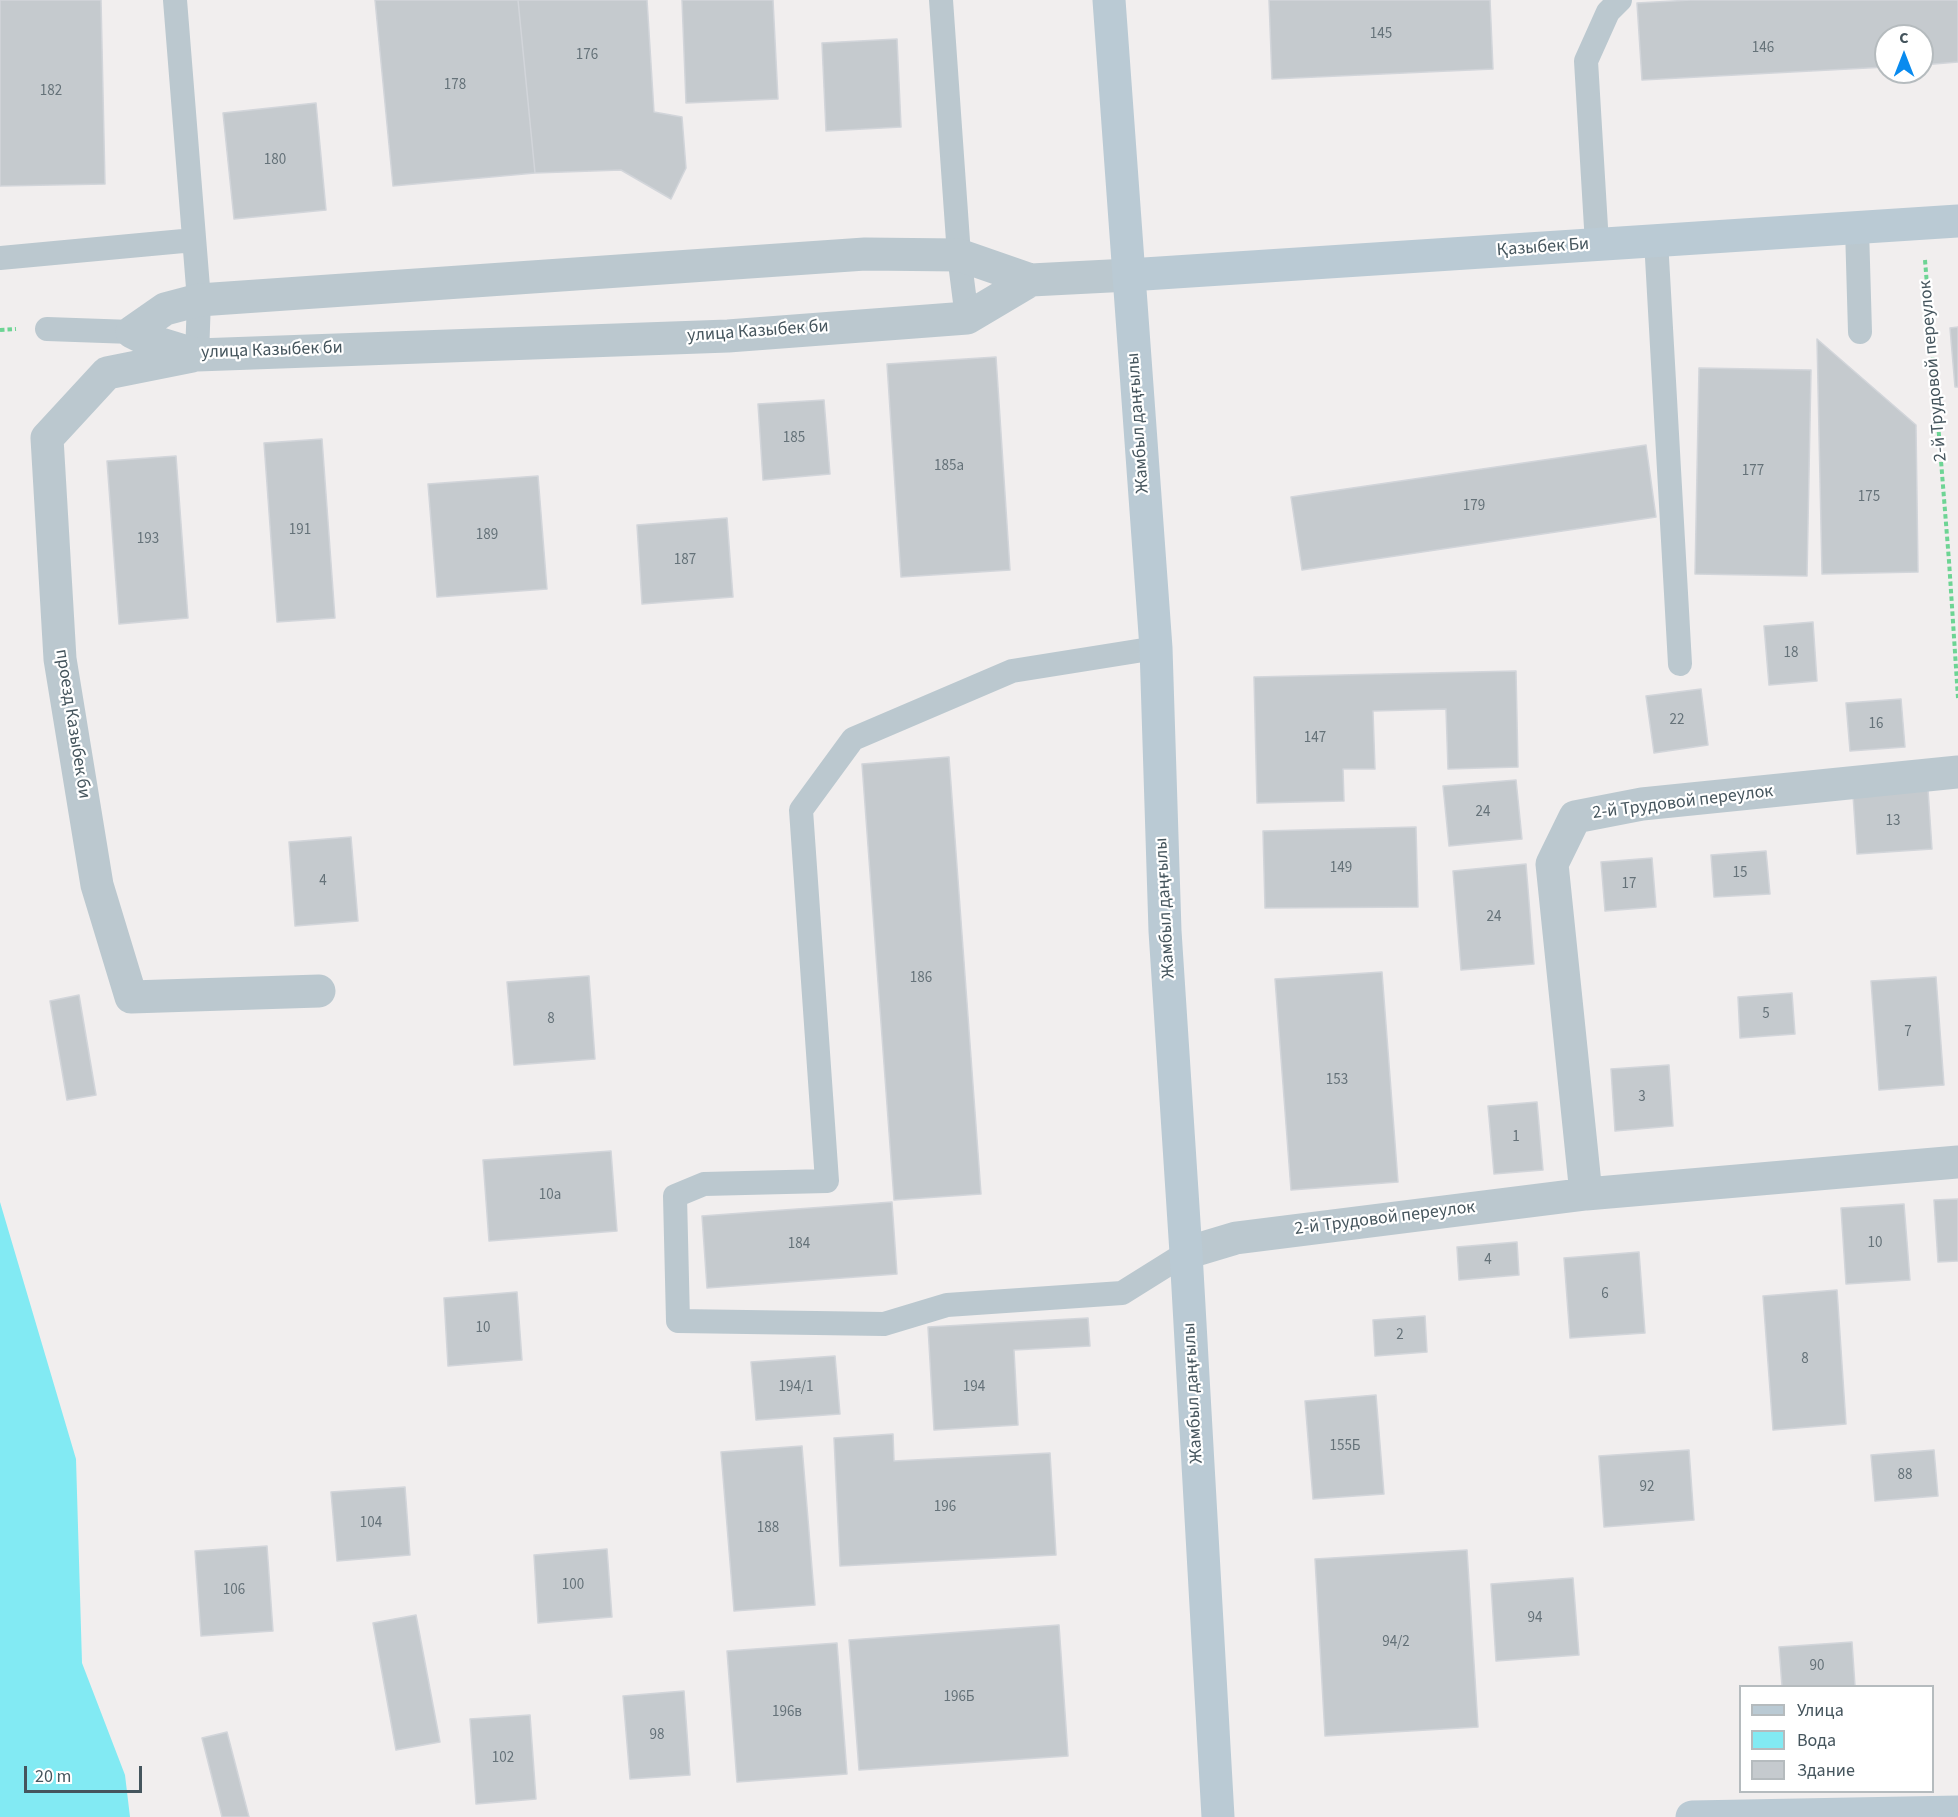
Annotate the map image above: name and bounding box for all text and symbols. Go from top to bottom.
north arrow [1874,24,1934,84]
house number: 145 [1370,26,1392,44]
text: С [1899,27,1909,49]
house number: 146 [1752,40,1774,58]
house number: 176 [576,47,598,65]
house number: 178 [444,77,466,95]
house number: 182 [40,83,62,101]
house number: 180 [264,152,286,170]
street label: Қазыбек Би [1496,234,1590,262]
street label: 2-й Трудовой переулок [1915,280,1953,462]
street label: улица Казыбек би [687,316,829,348]
street label: улица Казыбек би [201,338,343,364]
street label: Жамбыл даңғылы [1123,352,1155,494]
house number: 185 [783,430,805,448]
house number: 185а [934,458,964,476]
house number: 177 [1742,463,1764,481]
house number: 175 [1858,489,1880,507]
house number: 179 [1463,498,1485,516]
house number: 191 [289,522,311,540]
house number: 189 [476,527,498,545]
house number: 193 [137,531,159,549]
house number: 187 [674,552,696,570]
house number: 18 [1784,645,1798,663]
street label: проезд Казыбек би [50,648,94,800]
house number: 22 [1670,712,1684,730]
house number: 16 [1869,716,1883,734]
house number: 147 [1304,730,1326,748]
street label: 2-й Трудовой переулок [1591,781,1775,825]
house number: 24 [1476,804,1490,822]
house number: 13 [1886,813,1900,831]
street label: Жамбыл даңғылы [1152,837,1180,979]
house number: 149 [1330,860,1352,878]
house number: 15 [1733,865,1747,883]
house number: 4 [319,873,327,891]
house number: 17 [1622,876,1636,894]
house number: 24 [1487,909,1501,927]
house number: 186 [910,970,932,988]
house number: 5 [1762,1006,1770,1024]
house number: 8 [547,1011,555,1029]
house number: 7 [1904,1024,1912,1042]
house number: 153 [1326,1072,1348,1090]
house number: 3 [1638,1089,1646,1107]
house number: 1 [1512,1129,1520,1147]
house number: 10а [539,1187,561,1205]
street label: 2-й Трудовой переулок [1293,1197,1477,1241]
house number: 10 [1868,1235,1882,1253]
house number: 184 [788,1236,810,1254]
house number: 4 [1484,1252,1492,1270]
house number: 6 [1601,1286,1609,1304]
house number: 10 [476,1320,490,1338]
street label: Жамбыл даңғылы [1180,1322,1208,1464]
house number: 2 [1396,1327,1404,1345]
house number: 8 [1801,1351,1809,1369]
house number: 194/1 [778,1379,814,1397]
house number: 194 [963,1379,985,1397]
house number: 155Б [1329,1438,1361,1456]
house number: 88 [1898,1467,1912,1485]
house number: 92 [1640,1479,1654,1497]
house number: 196 [934,1499,956,1517]
house number: 104 [360,1515,382,1533]
house number: 188 [757,1520,779,1538]
house number: 100 [562,1577,584,1595]
house number: 106 [223,1582,245,1600]
house number: 94 [1528,1610,1542,1628]
house number: 94/2 [1382,1634,1410,1652]
house number: 90 [1810,1658,1824,1676]
legend [1739,1685,1934,1793]
house number: 196Б [943,1689,975,1707]
text: Улица [1797,1698,1844,1723]
house number: 196в [772,1704,802,1722]
house number: 98 [650,1727,664,1745]
text: Вода [1797,1728,1836,1753]
house number: 102 [492,1750,514,1768]
scale bar [27,1754,146,1792]
text: Здание [1797,1758,1855,1783]
text: 20 m [35,1764,71,1789]

